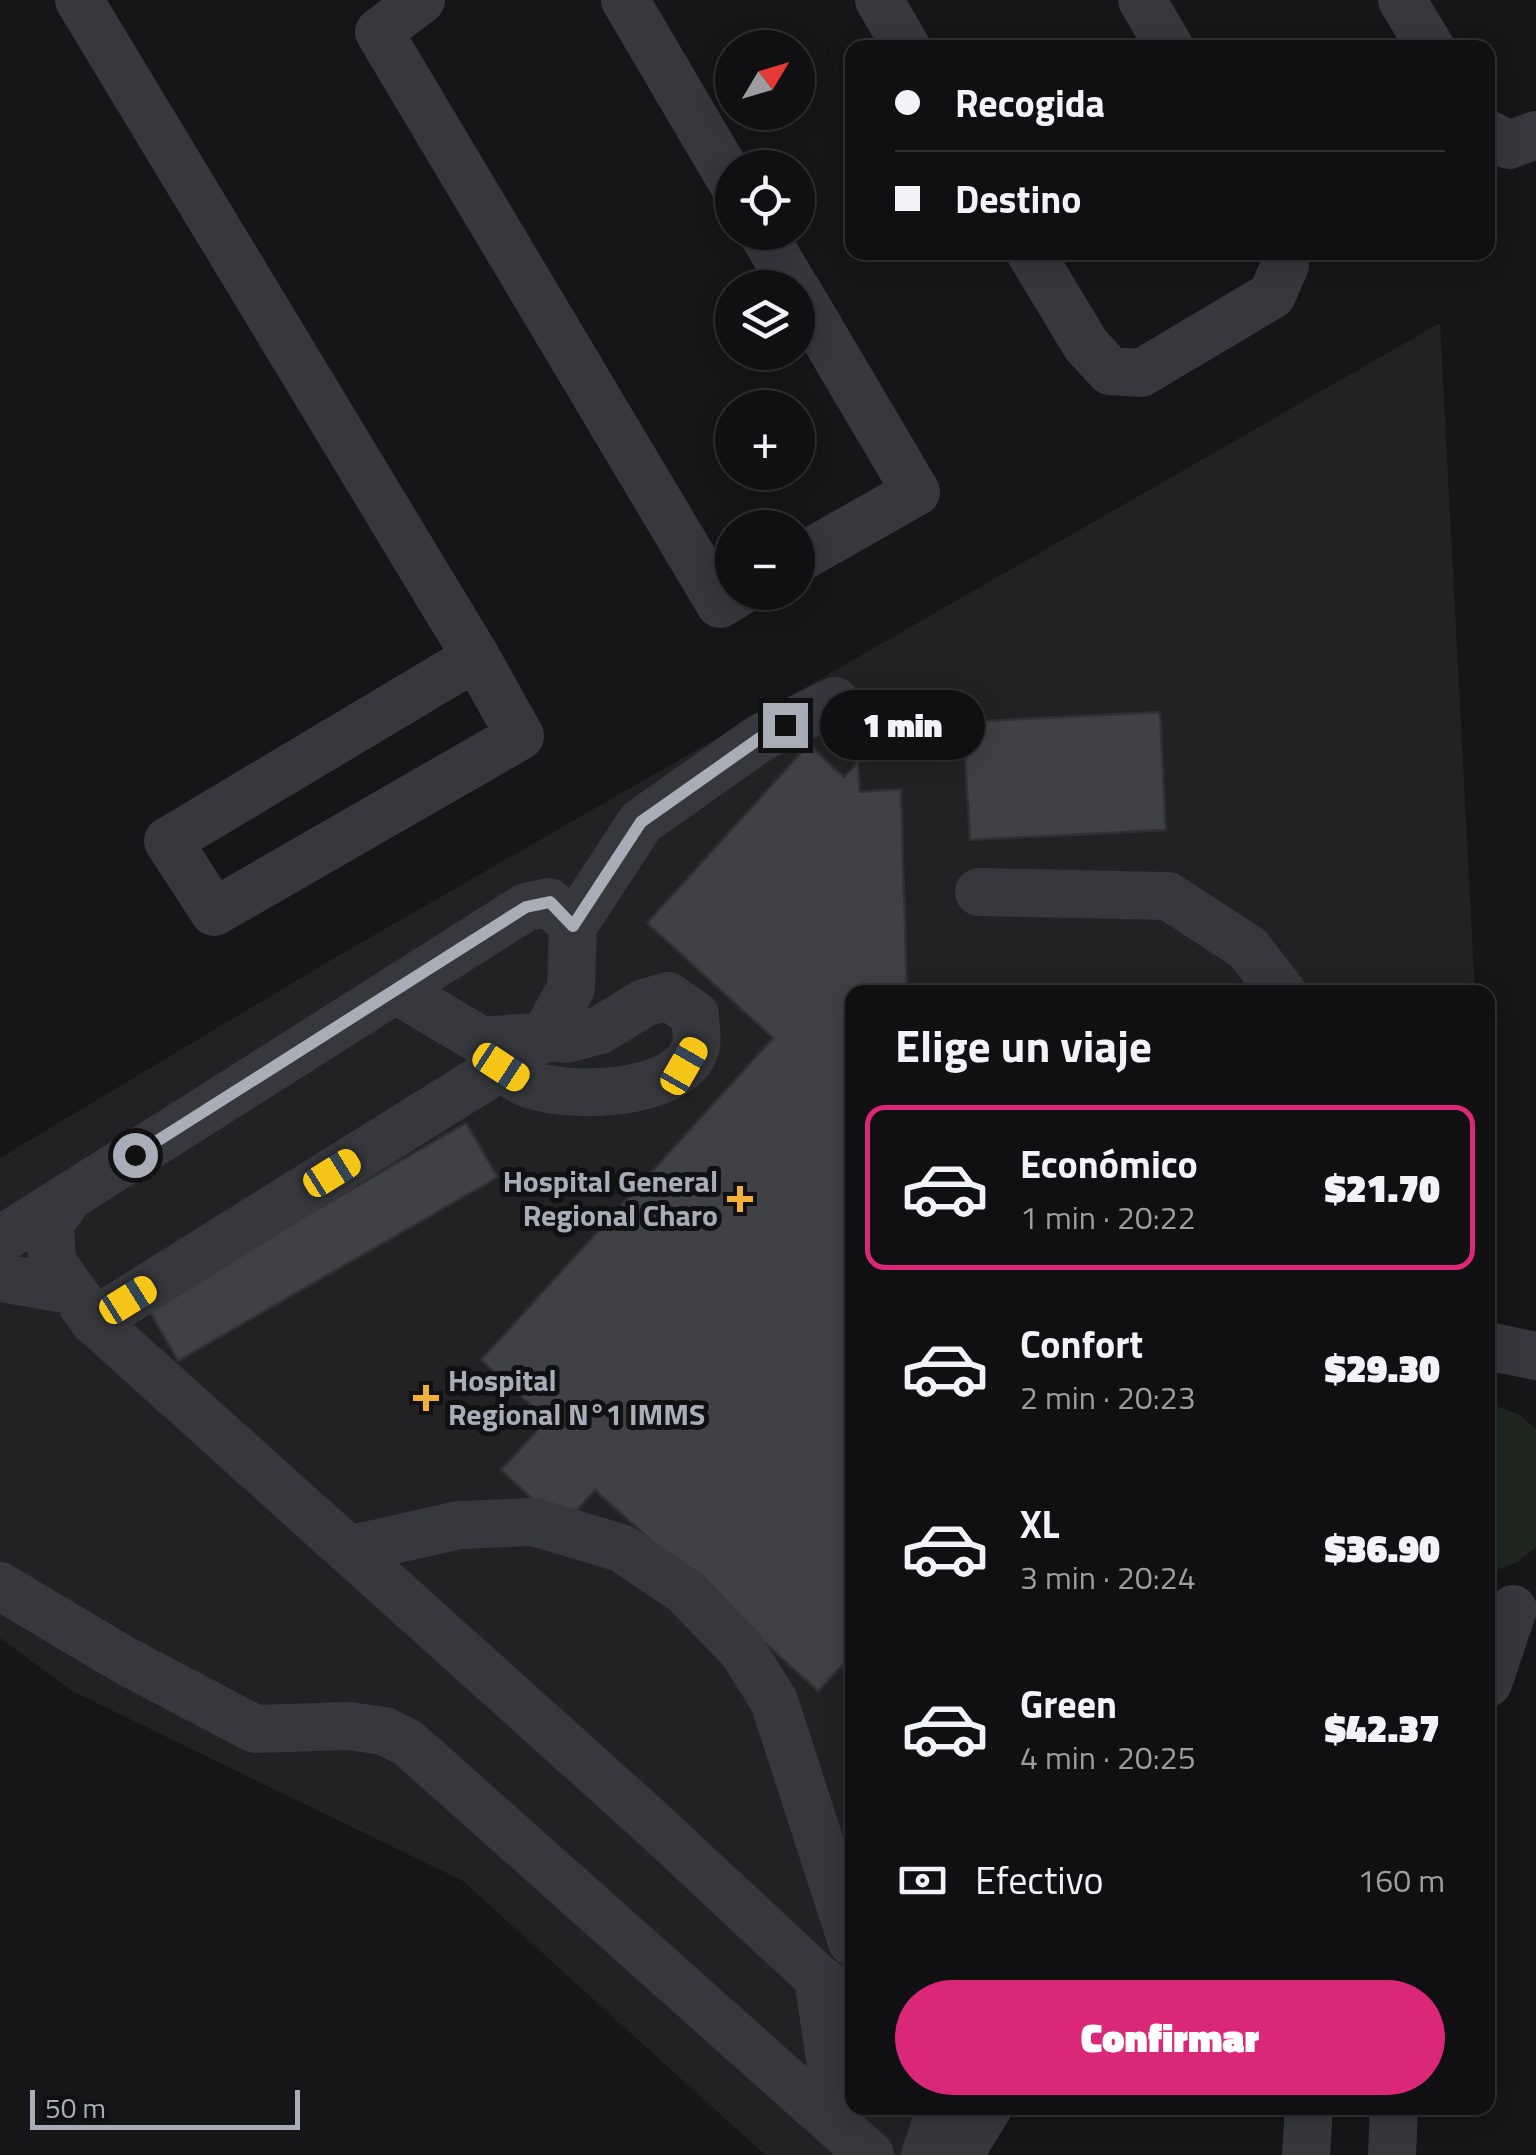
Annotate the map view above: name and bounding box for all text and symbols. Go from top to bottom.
north arrow [715,30,815,130]
map controls [715,30,815,610]
text: Recogida [955,74,1105,132]
button: locate [715,150,815,250]
text: Destino [955,170,1081,228]
button: layers [715,270,815,370]
button: + [715,390,815,490]
button: − [715,510,815,610]
callout: 1 min [820,690,985,760]
text: 1 min [863,701,942,749]
route end [763,703,808,748]
text: Elige un viaje [895,1011,1152,1079]
car [656,1033,712,1099]
car [468,1038,534,1096]
route start [113,1133,158,1178]
text: Económico [1020,1135,1198,1193]
icon: car [900,1143,990,1233]
car [299,1144,365,1202]
place label: Hospital General Regional Charo [503,1158,718,1238]
text: $21.70 [1325,1159,1440,1217]
marker: Hospital General Regional Charo [727,1186,753,1212]
text: 1 min · 20:22 [1020,1193,1196,1241]
car [95,1271,161,1329]
text: Confort [1020,1315,1143,1373]
icon: car [900,1323,990,1413]
text: $29.30 [1325,1339,1440,1397]
place label: Hospital Regional N°1 IMMS [448,1357,705,1437]
text: 2 min · 20:23 [1020,1373,1196,1421]
marker: Hospital Regional N°1 IMMS [413,1385,439,1411]
text: XL [1020,1495,1060,1553]
icon: car [900,1503,990,1593]
text: $36.90 [1325,1519,1440,1577]
text: 3 min · 20:24 [1020,1553,1196,1601]
text: Green [1020,1675,1117,1733]
icon: car [900,1683,990,1773]
text: $42.37 [1325,1699,1440,1757]
text: 4 min · 20:25 [1020,1733,1196,1781]
text: Efectivo [975,1851,1104,1909]
icon: cash [895,1853,950,1908]
text: 160 m [1357,1856,1445,1904]
button: Confirmar [895,1980,1445,2095]
scale bar [30,2085,300,2130]
text: 50 m [45,2086,106,2129]

